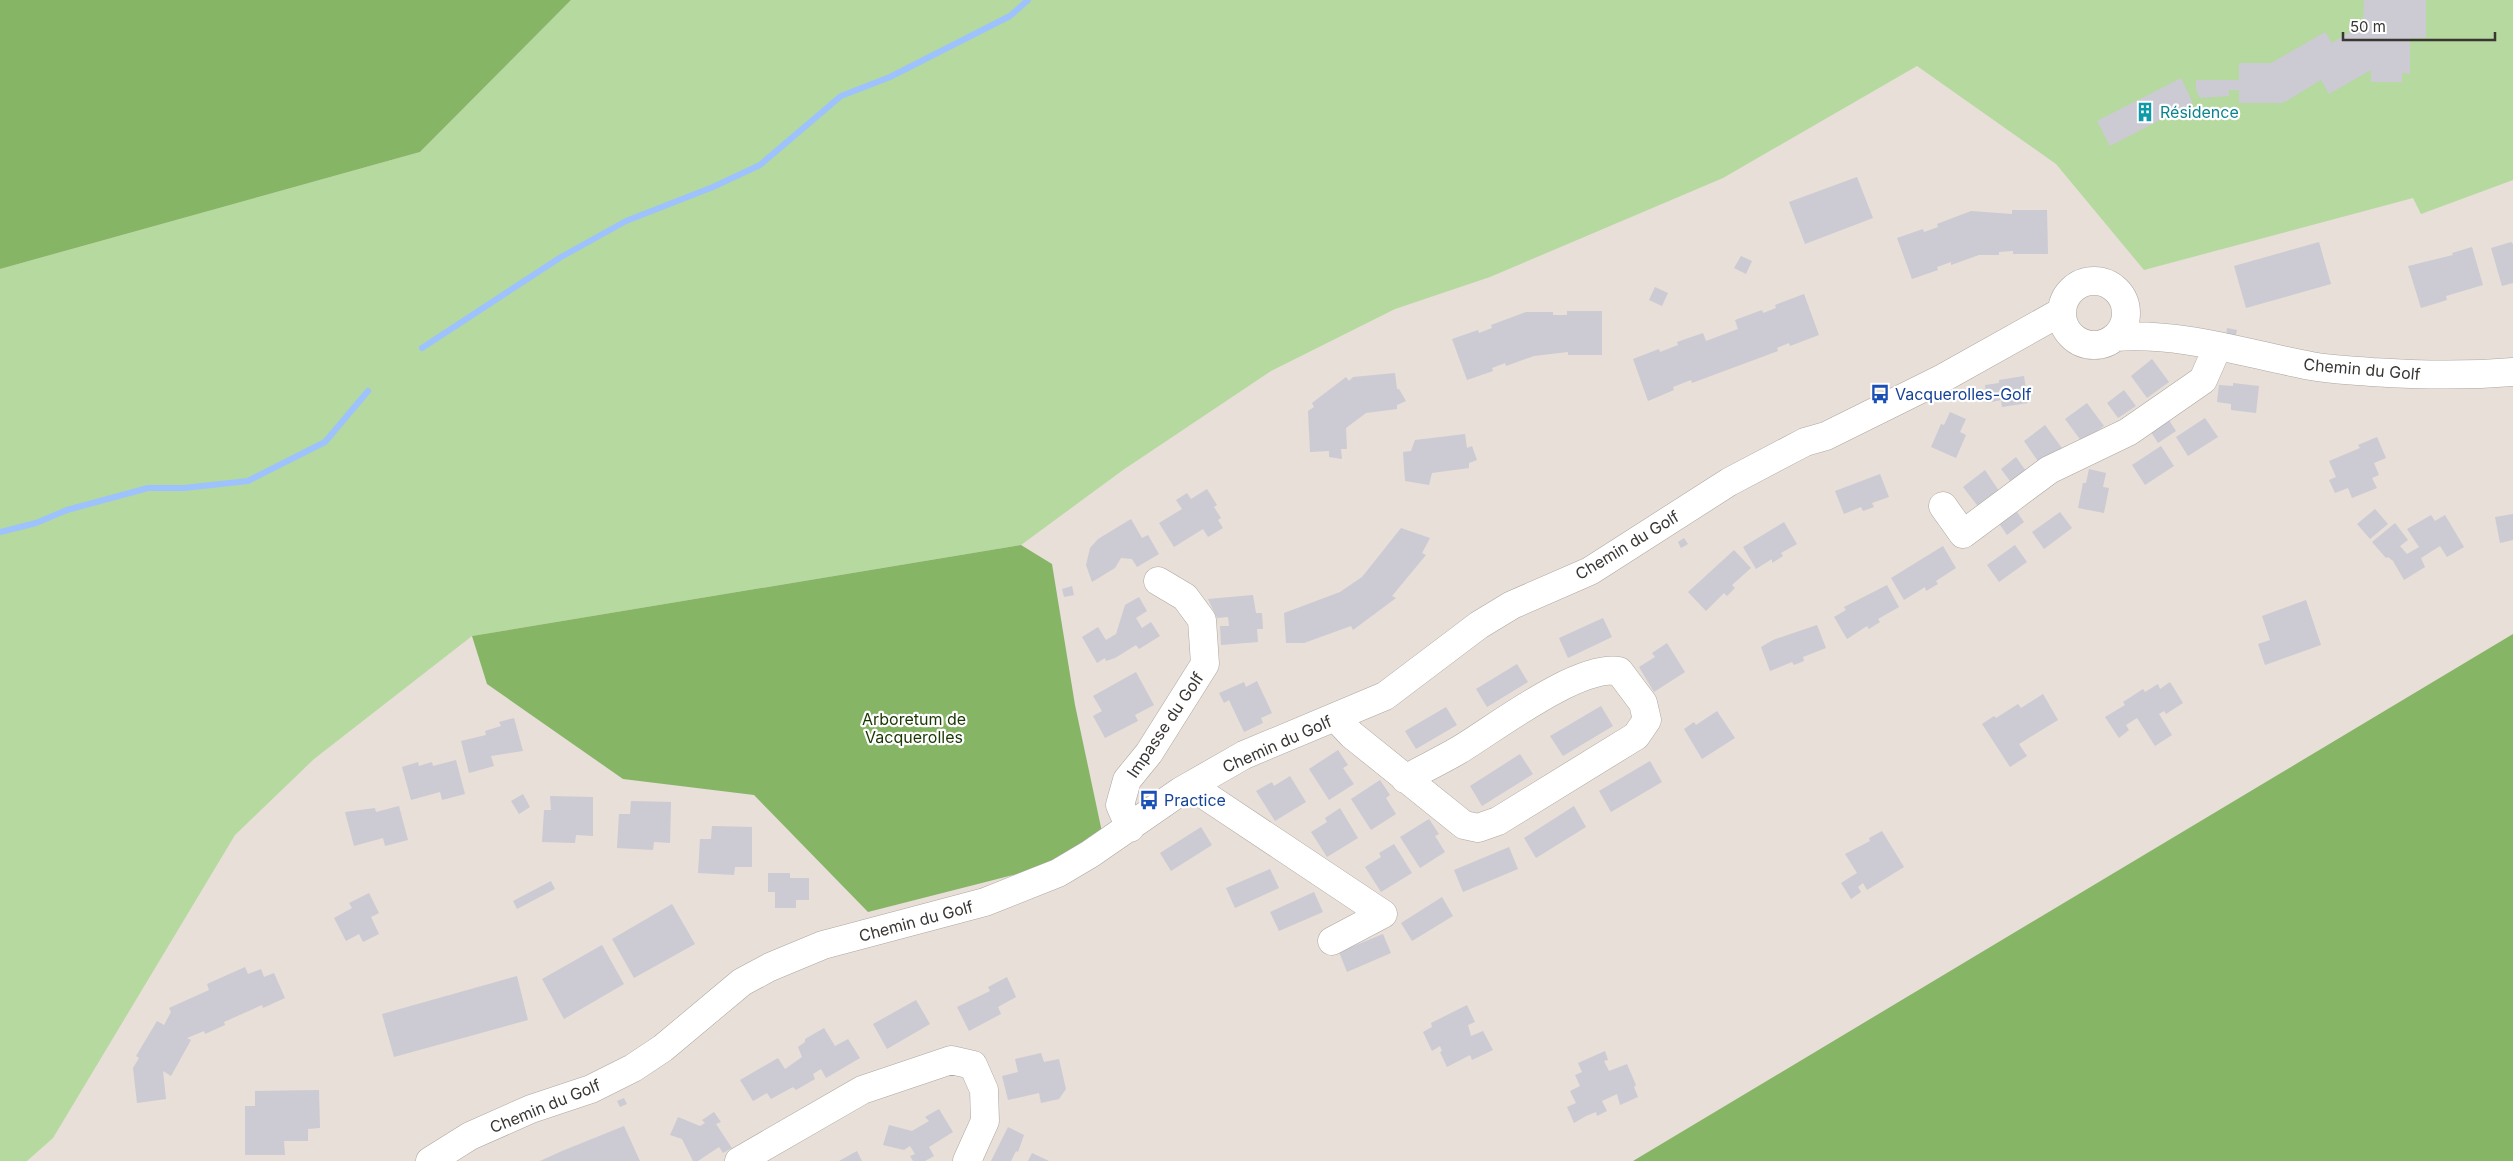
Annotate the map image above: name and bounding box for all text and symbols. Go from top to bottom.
scale bar [2343,10,2496,42]
text: 50 m [2350,17,2386,36]
building icon: Résidence [2134,101,2156,123]
place label: Résidence [2160,102,2239,122]
street label: Chemin du Golf [2303,354,2421,384]
bus stop icon: Vacquerolles-Golf [1869,383,1891,405]
place label: Vacquerolles-Golf [1895,384,2032,404]
street label: Chemin du Golf [1572,506,1683,584]
street label: Impasse du Golf [1122,668,1208,782]
park label: Arboretum de Vacquerolles [862,709,966,747]
street label: Chemin du Golf [1219,711,1335,777]
bus stop icon: Practice [1138,789,1160,811]
place label: Practice [1164,790,1226,810]
street label: Chemin du Golf [857,896,975,946]
street label: Chemin du Golf [487,1075,603,1137]

